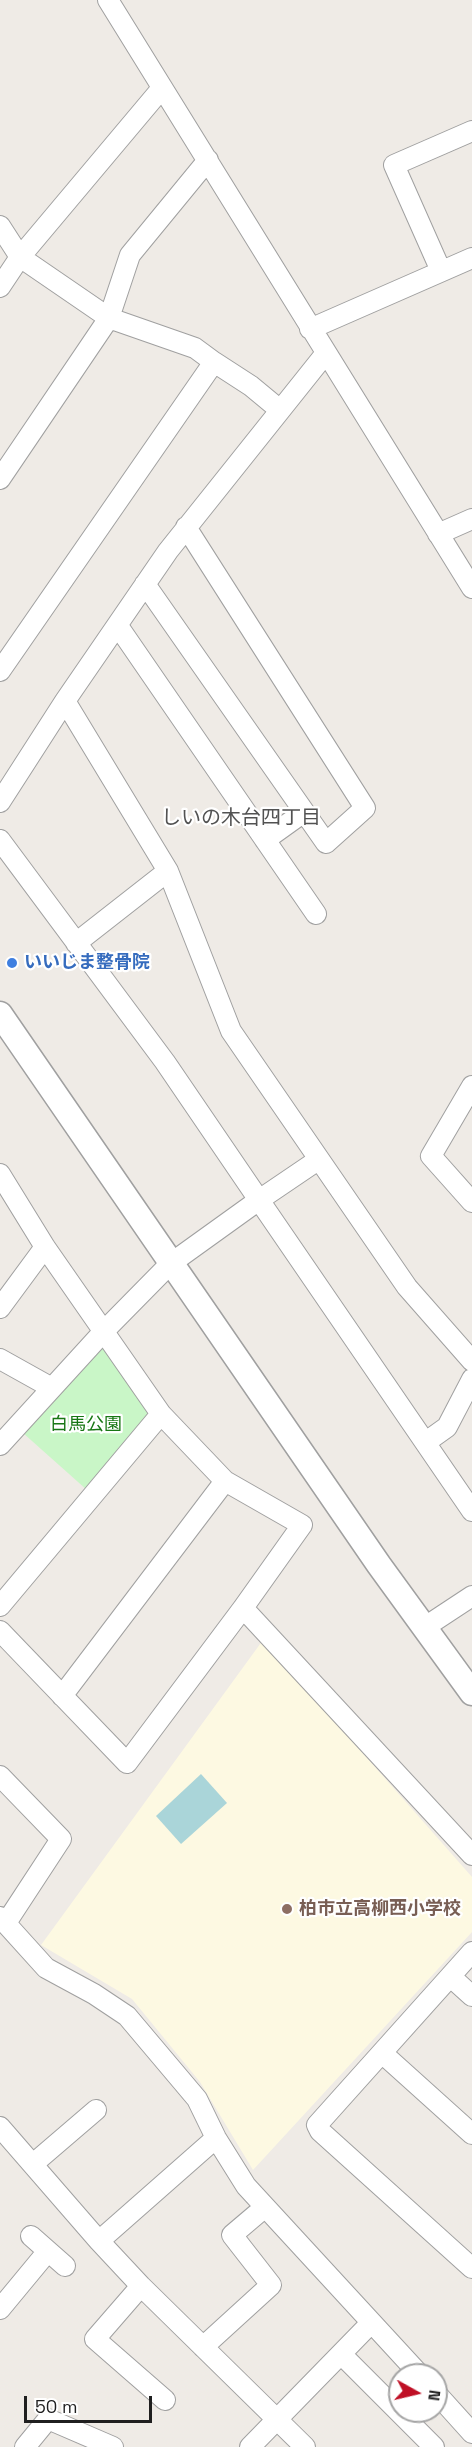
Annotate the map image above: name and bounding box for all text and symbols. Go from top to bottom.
district label: しいの木台四丁目 [161,807,321,831]
place label: いいじま整骨院 [24,952,150,974]
marker: いいじま整骨院 [5,956,19,970]
park label: 白馬公園 [50,1414,122,1436]
place label: 柏市立高柳西小学校 [299,1898,461,1920]
marker: 柏市立高柳西小学校 [280,1902,294,1916]
north arrow [388,2363,448,2423]
scale bar [27,2384,154,2422]
text: N [423,2389,445,2402]
text: 50 m [35,2395,77,2418]

